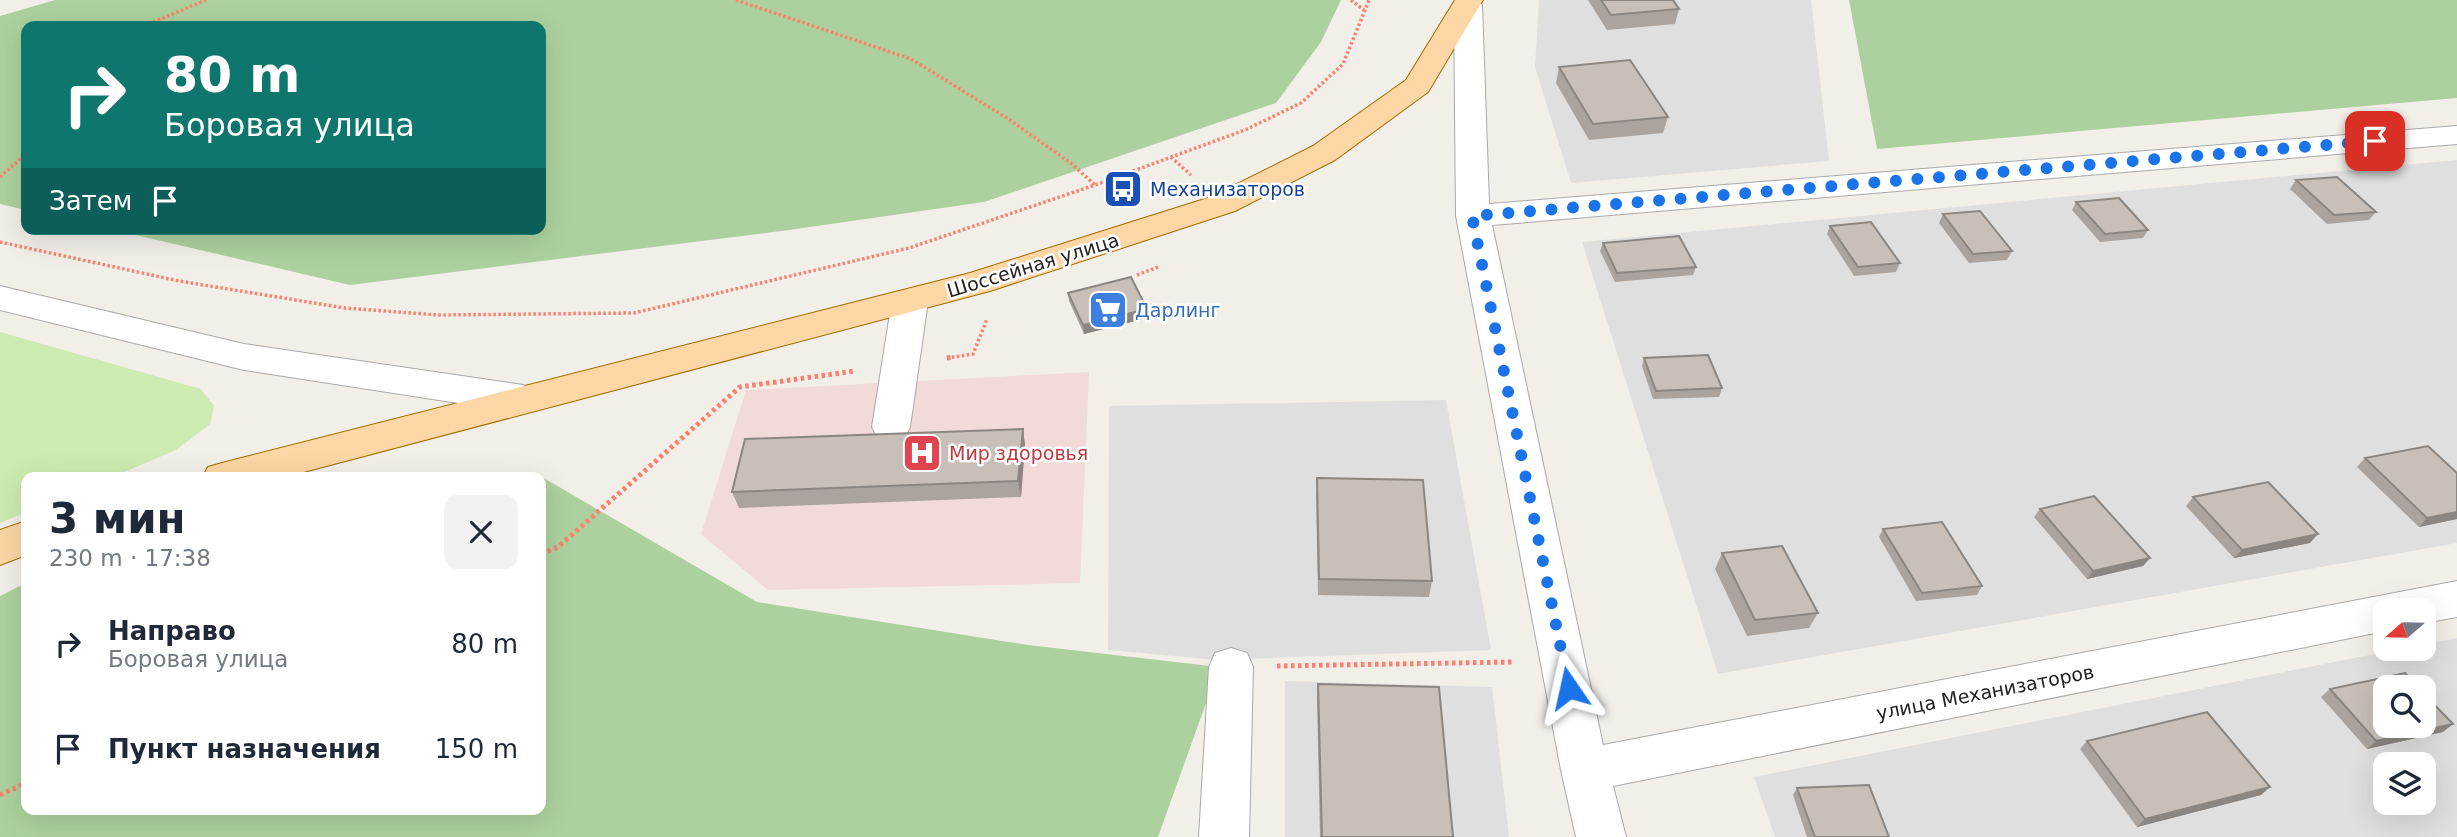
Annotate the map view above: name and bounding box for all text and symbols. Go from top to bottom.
text: 80 m [164,47,300,104]
icon: right [49,49,140,140]
text: Боровая улица [164,106,415,144]
pin [2345,111,2405,171]
icon: arrive [2356,122,2394,160]
bus stop icon: Механизаторов [1102,168,1144,210]
place label: Механизаторов [1150,178,1305,200]
icon: arrive [146,182,184,220]
text: Затем [49,186,132,216]
street label: Шоссейная улица [944,228,1122,302]
supermarket icon: Дарлинг [1087,289,1129,331]
place label: Дарлинг [1135,299,1220,321]
hospital icon: Мир здоровья [901,432,943,474]
place label: Мир здоровья [949,442,1088,464]
text: 3 мин [49,494,186,543]
button: close [444,495,518,569]
text: 230 m · 17:38 [49,545,211,571]
north arrow [2373,598,2436,662]
map controls [2373,598,2436,815]
text: Направо [108,616,236,646]
icon: right [49,625,87,663]
text: 80 m [451,629,518,659]
text: Боровая улица [108,646,288,672]
position arrow [1532,651,1606,725]
street label: улица Механизаторов [1874,660,2096,724]
button: search [2373,675,2436,738]
icon: arrive [49,730,87,768]
text: Пункт назначения [108,734,381,764]
text: 150 m [435,734,518,764]
button: layers [2373,752,2436,815]

